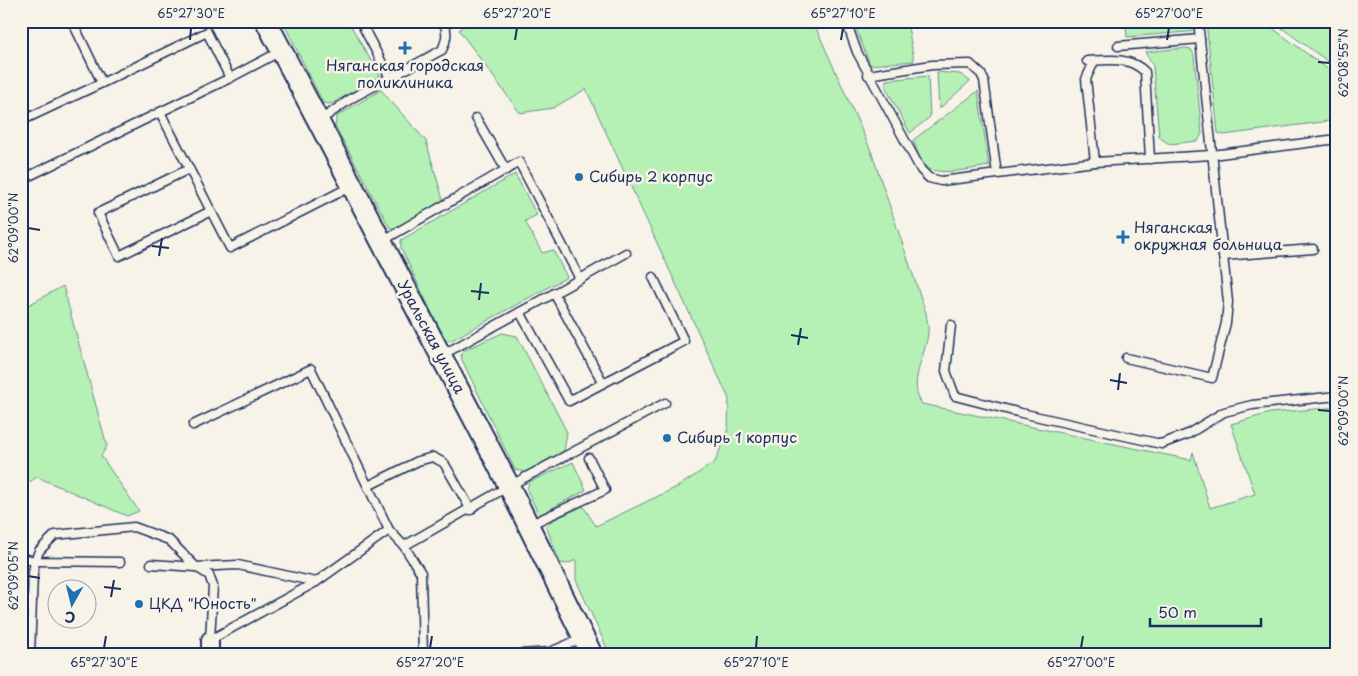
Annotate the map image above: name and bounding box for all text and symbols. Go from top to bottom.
text: 65°27'30"E [157,4,225,22]
text: 65°27'20"E [483,4,551,22]
text: 65°27'10"E [810,4,876,22]
text: 65°27'00"E [1135,4,1203,22]
text: 62°08'55"N [1334,28,1352,98]
marker: Няганская городская поликлиника [398,41,412,55]
place label: Няганская городская поликлиника [326,53,484,93]
place label: Сибирь 2 корпус [589,164,713,187]
marker: Сибирь 2 корпус [573,171,585,183]
text: 62°09'00"N [4,193,22,263]
place label: Няганская окружная больница [1134,215,1283,255]
marker: Няганская окружная больница [1116,230,1130,244]
street label: Уральская улица [393,275,472,398]
text: 62°09'00"N [1334,376,1352,446]
place label: Сибирь 1 корпус [677,425,797,448]
marker: Сибирь 1 корпус [661,432,673,444]
text: 62°09'05"N [4,541,22,611]
north arrow [48,578,98,628]
place label: ЦКД "Юность" [149,591,257,614]
scale bar [1150,596,1262,628]
marker: ЦКД "Юность" [133,598,145,610]
text: 50 m [1158,600,1197,623]
text: С [63,606,77,628]
text: 65°27'30"E [70,653,138,671]
text: 65°27'20"E [396,653,464,671]
text: 65°27'10"E [723,653,789,671]
text: 65°27'00"E [1047,653,1115,671]

